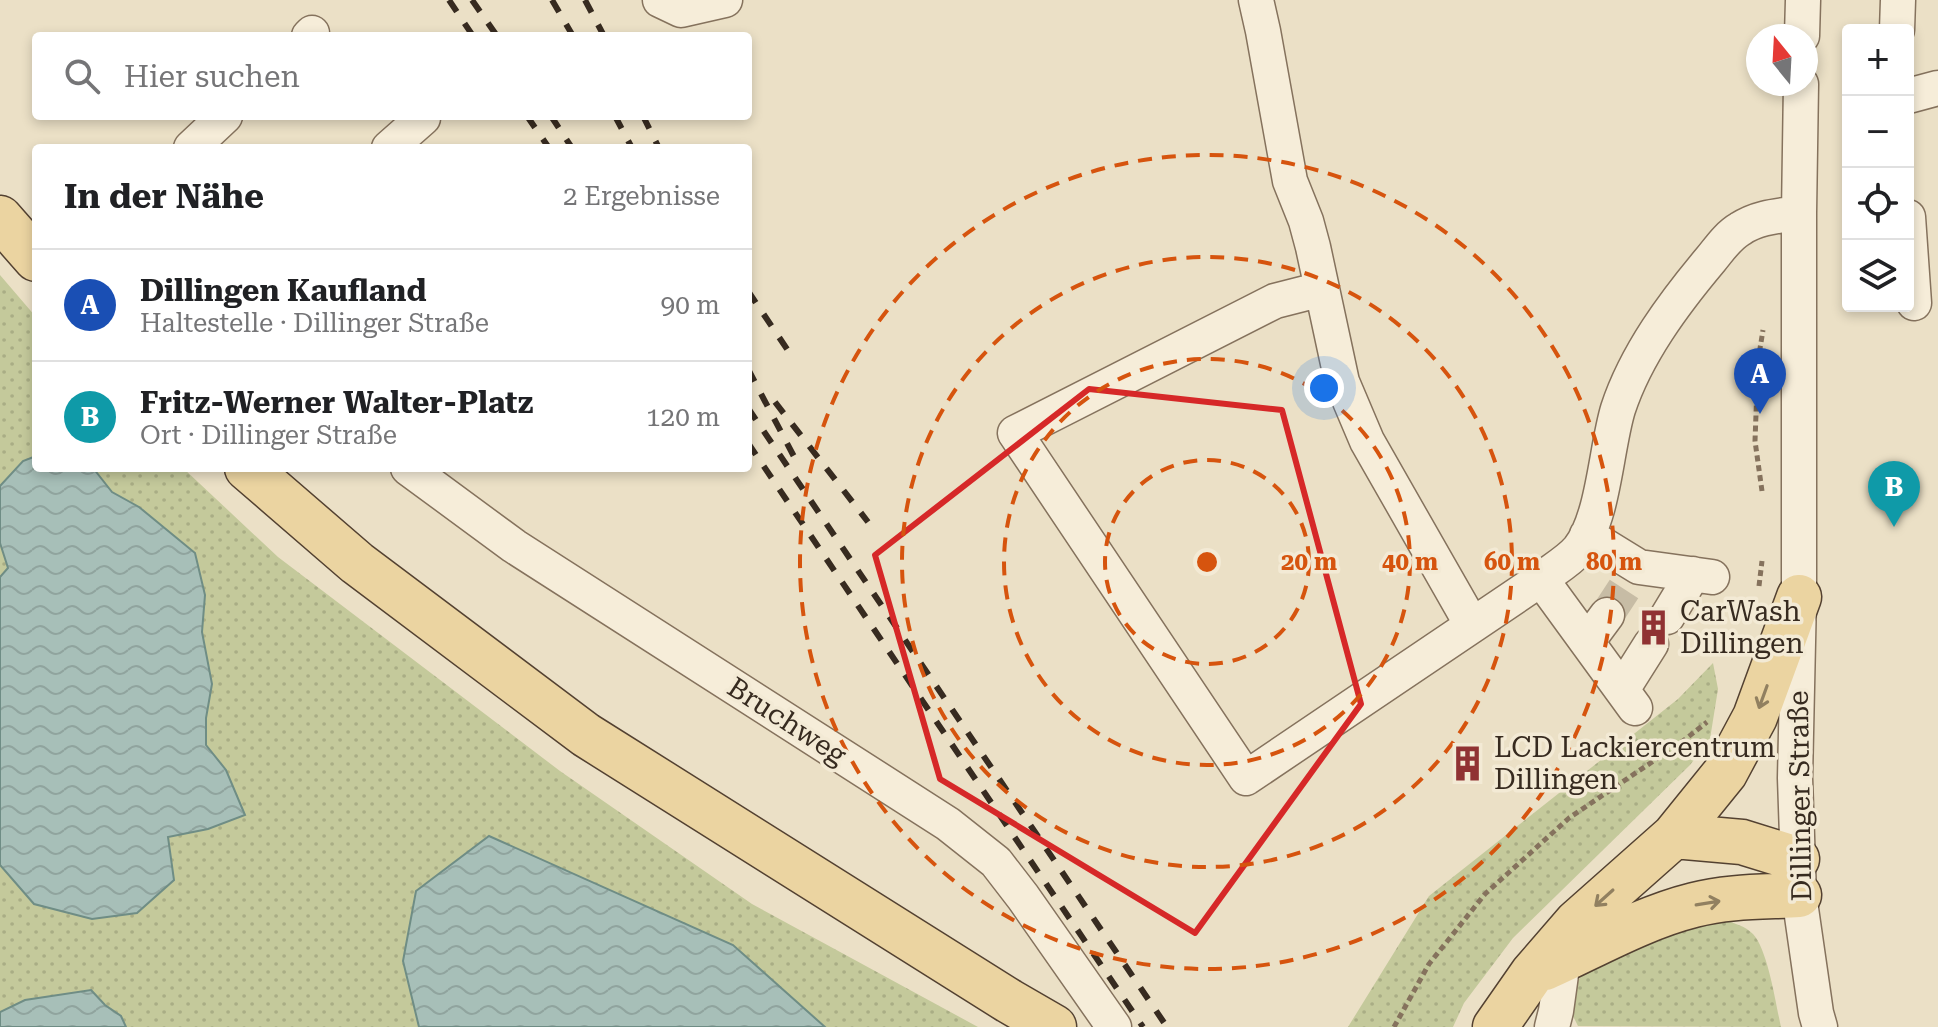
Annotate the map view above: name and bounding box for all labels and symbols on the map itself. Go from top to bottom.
north arrow [1746,24,1818,96]
pin: A [1734,348,1786,414]
your location [1304,368,1344,408]
pin: B [1868,461,1920,527]
centre of rings [1193,548,1221,576]
text: 20 m [1281,548,1337,576]
text: 40 m [1382,548,1438,576]
text: 60 m [1484,548,1540,576]
text: 80 m [1586,548,1642,576]
place label: CarWash Dillingen [1680,595,1804,660]
building icon: CarWash Dillingen [1635,608,1673,646]
street label: Bruchweg [721,670,853,772]
one-way arrow [1754,684,1769,709]
street label: Dillinger Straße [1782,690,1818,902]
place label: LCD Lackiercentrum Dillingen [1494,731,1776,796]
building icon: LCD Lackiercentrum Dillingen [1449,744,1487,782]
one-way arrow [1594,889,1614,907]
one-way arrow [1694,894,1720,909]

